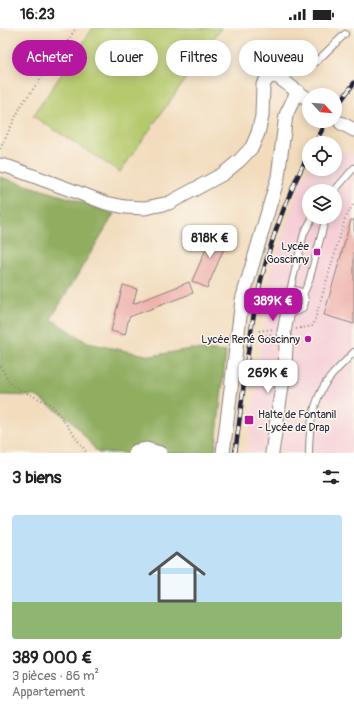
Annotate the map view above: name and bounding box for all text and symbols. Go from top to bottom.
text: 16:23 [20,5,55,24]
chip: Acheter [12,40,87,76]
chip: Louer [95,40,158,76]
chip: Filtres [166,40,231,76]
chip: Nouveau [239,40,318,76]
north arrow [302,88,342,128]
map controls [302,88,342,224]
button: locate [302,136,342,176]
button: layers [302,184,342,224]
pin: 818K € [177,225,243,259]
text: 818K € [191,230,229,246]
place label: Lycée Goscinny [267,240,310,266]
marker: Lycée Goscinny [312,247,322,257]
pin: 389K € [240,288,306,322]
text: 389K € [253,293,293,309]
place label: Lycée René Goscinny [201,333,300,346]
marker: Lycée René Goscinny [303,334,313,344]
pin: 269K € [235,360,301,394]
text: 269K € [248,365,288,381]
place label: Halte de Fontanil - Lycée de Drap [258,408,336,434]
marker: Halte de Fontanil - Lycée de Drap [243,414,255,426]
icon: filters [320,466,342,488]
text: 3 biens [12,467,61,488]
icon: home [141,541,213,613]
text: 389 000 € [12,647,92,668]
text: 3 pièces · 86 m² [12,668,99,684]
text: Appartement [12,684,85,700]

